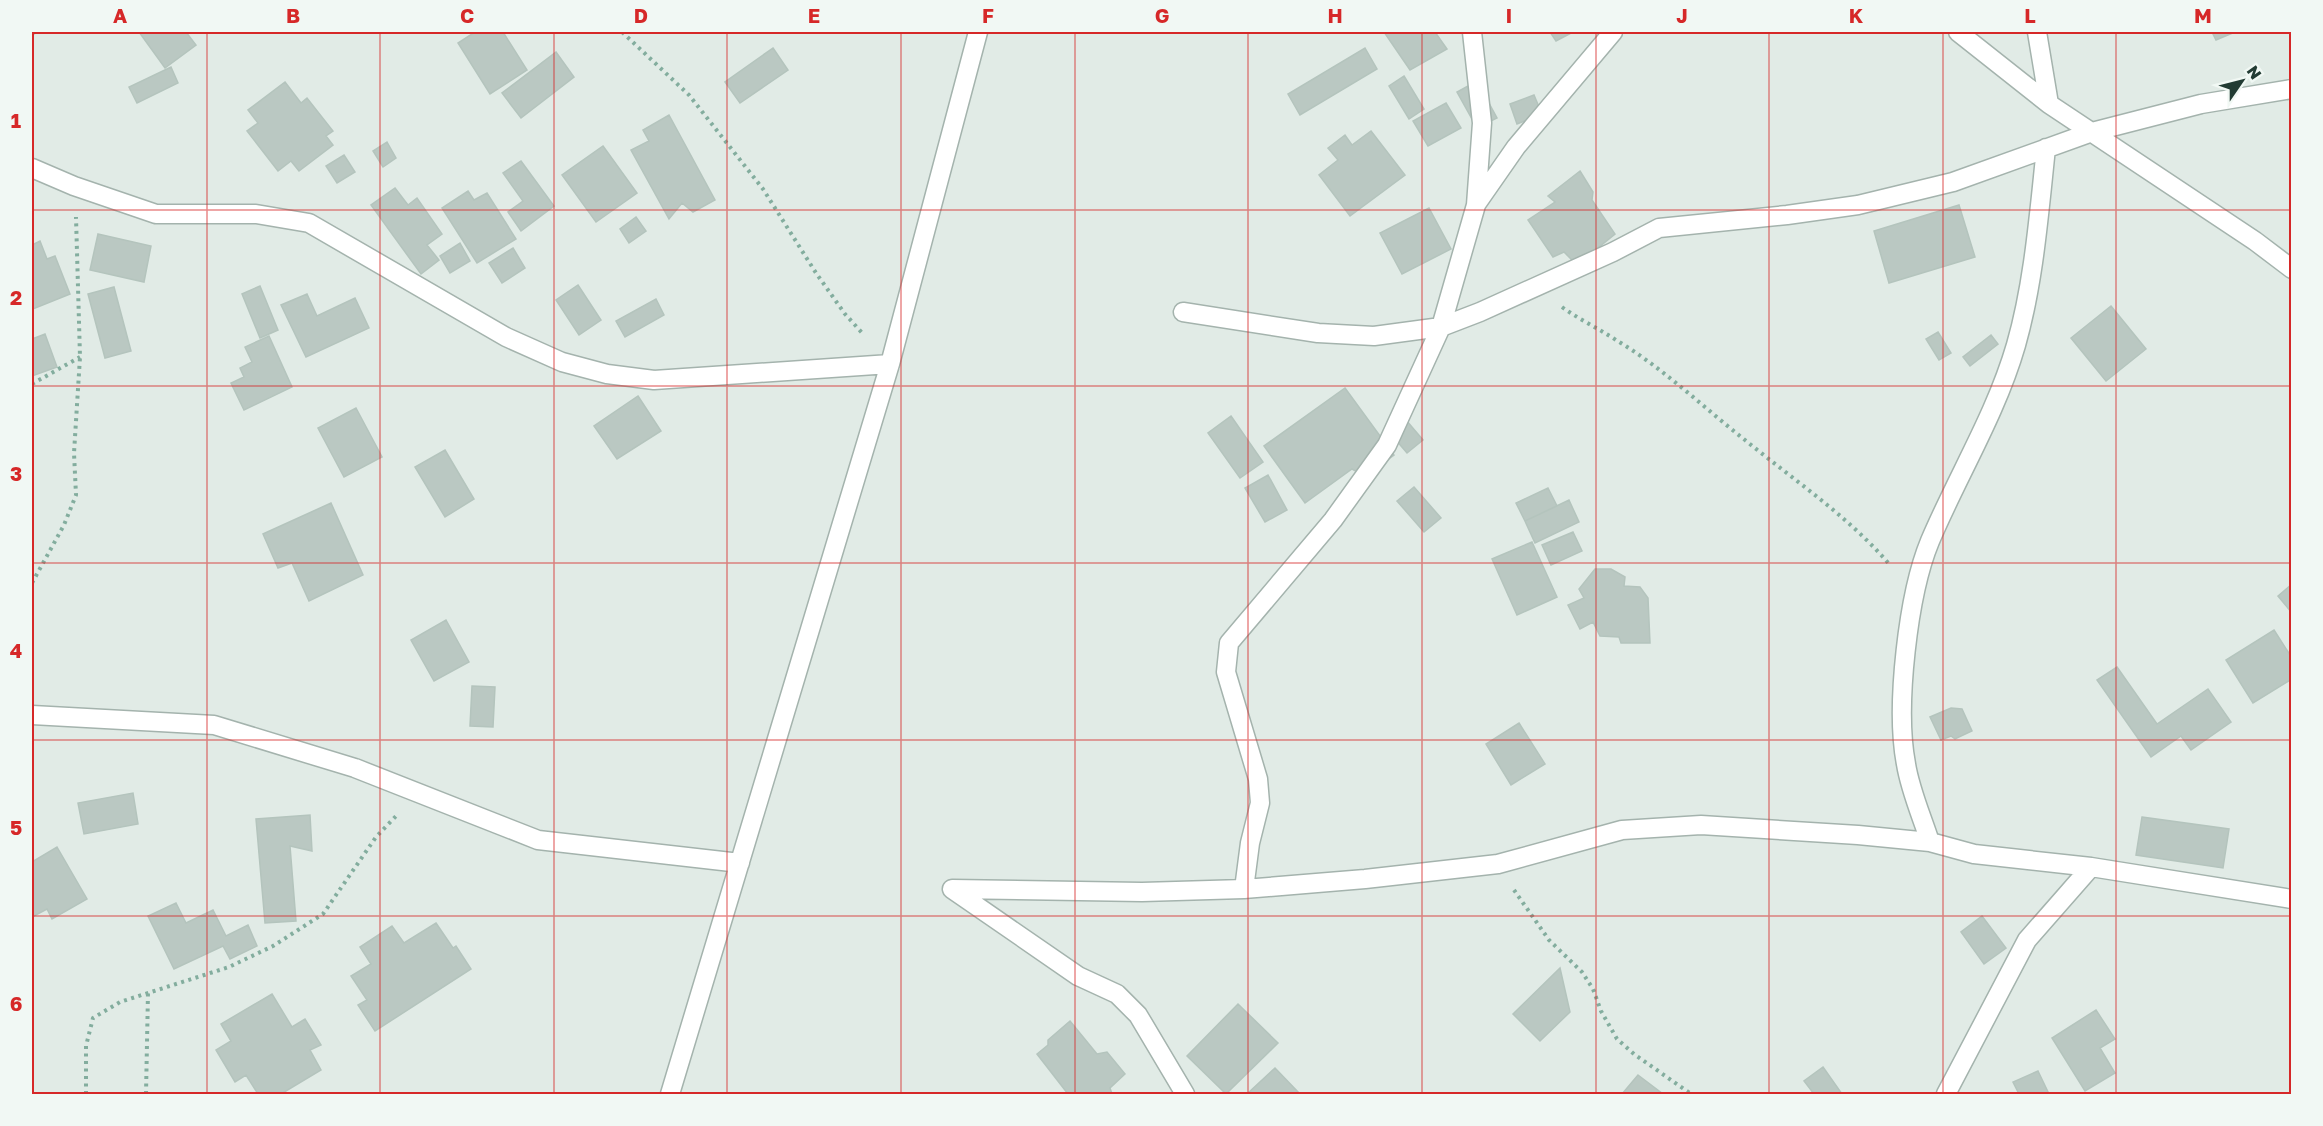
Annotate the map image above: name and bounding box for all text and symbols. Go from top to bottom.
text: A [113,3,127,27]
text: B [286,3,300,27]
text: C [460,3,474,27]
text: D [634,3,648,27]
text: E [808,3,820,27]
text: F [982,3,994,27]
text: G [1155,3,1169,27]
text: H [1327,3,1343,27]
text: I [1506,3,1512,27]
text: J [1676,3,1688,27]
text: K [1849,3,1864,27]
text: L [2024,3,2036,27]
text: M [2194,3,2212,27]
north arrow [2212,51,2272,111]
text: N [2243,62,2266,83]
text: 1 [11,108,21,132]
text: 2 [10,285,22,309]
text: 3 [10,461,22,485]
text: 4 [10,638,22,662]
text: 5 [10,815,22,839]
text: 6 [10,991,22,1015]

